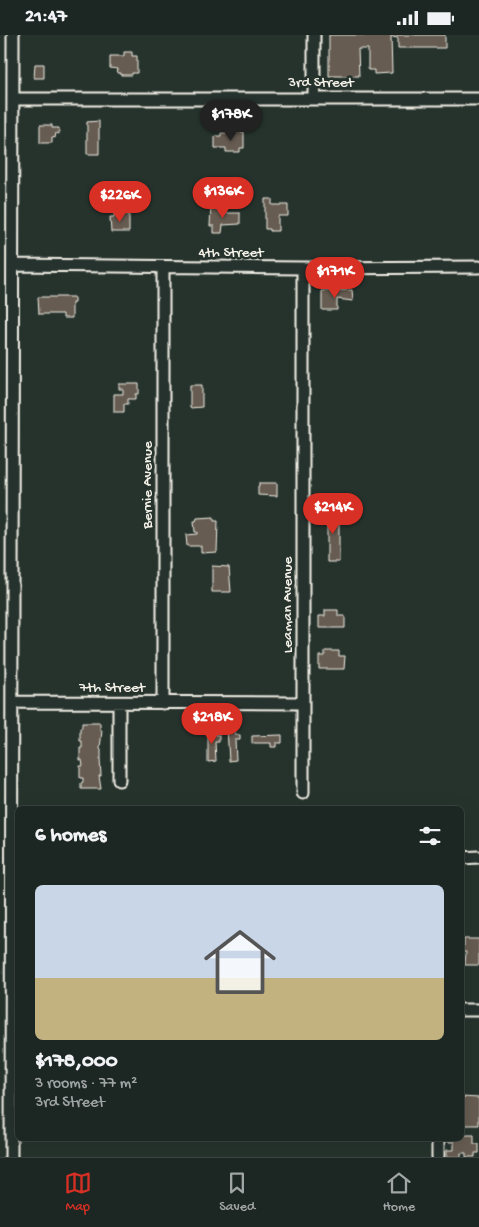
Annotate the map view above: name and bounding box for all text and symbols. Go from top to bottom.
text: 21:47 [25,6,67,29]
street label: 3rd Street [287,74,356,92]
pin: $178K [196,99,266,142]
text: $178K [211,106,251,125]
pin: $136K [188,177,258,219]
pin: $226K [85,181,155,223]
text: $136K [204,183,242,202]
text: $226K [100,187,140,206]
street label: 4th Street [199,244,265,262]
pin: $171K [300,257,370,299]
text: $171K [316,263,354,282]
street label: Bernie Avenue [139,441,157,530]
pin: $214K [298,493,368,535]
text: $214K [314,499,352,518]
street label: Leaman Avenue [279,557,297,653]
street label: 7th Street [78,679,147,697]
pin: $218K [177,703,247,745]
text: $218K [192,709,232,728]
icon: filters [416,822,444,850]
text: 6 homes [35,824,106,849]
icon: home [195,917,285,1007]
text: $178,000 [35,1050,118,1075]
text: 3 rooms · 77 m² [35,1075,137,1094]
text: 3rd Street [35,1094,105,1113]
tab: Map [64,1169,92,1216]
tab: Saved [219,1169,255,1216]
tab: Home [383,1169,415,1216]

